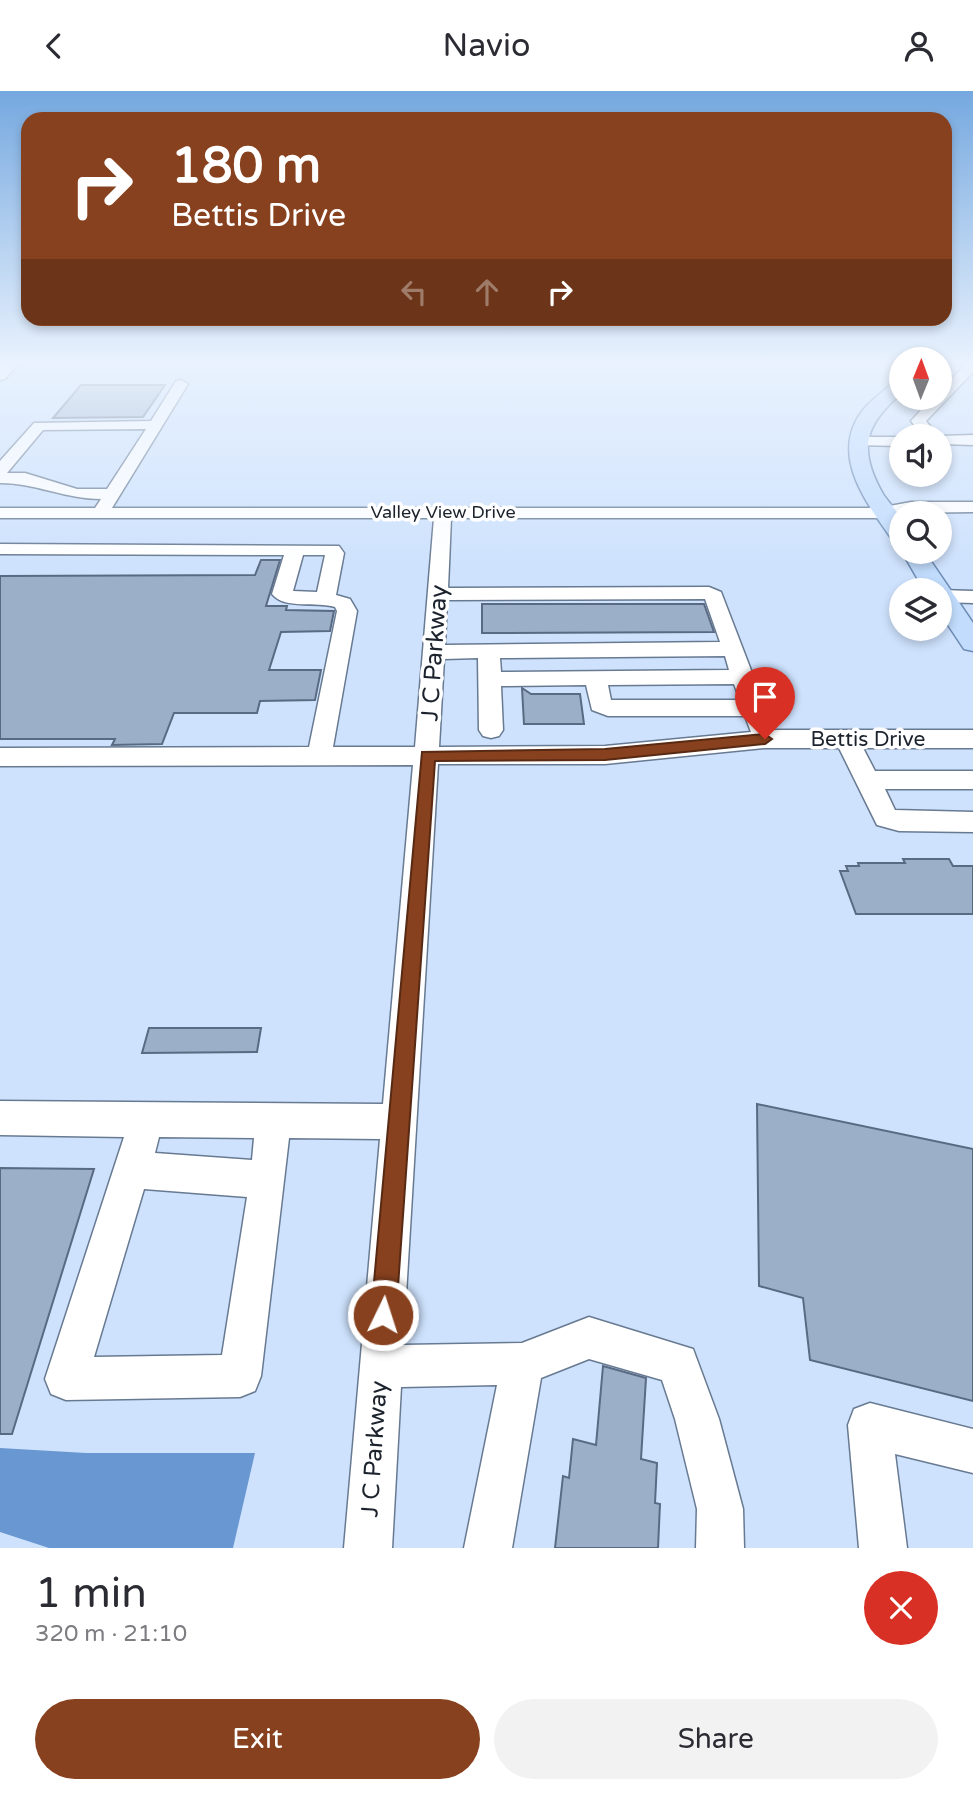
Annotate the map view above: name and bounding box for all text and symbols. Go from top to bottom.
icon: back [35,27,73,65]
text: Navio [443,27,530,65]
icon: person [900,27,938,65]
text: 180 m [171,137,321,196]
icon: right [56,140,147,231]
text: Bettis Drive [171,197,346,235]
icon: left [395,273,433,311]
icon: ahead [468,273,506,311]
icon: right [541,273,579,311]
north arrow [889,347,952,409]
map controls [889,347,952,641]
button: sound [889,424,952,487]
street label: Valley View Drive [370,501,516,523]
button: search [889,501,952,564]
button: layers [889,578,952,641]
street label: J C Parkway [415,584,454,722]
pin [735,667,795,739]
icon: arrive [746,678,784,716]
street label: Bettis Drive [811,727,926,752]
position arrow [346,1278,420,1352]
street label: J C Parkway [355,1380,394,1518]
text: 1 min [35,1568,147,1619]
button: close [864,1571,938,1645]
text: 320 m · 21:10 [35,1620,187,1648]
button: Exit [35,1699,480,1779]
button: Share [494,1699,938,1779]

